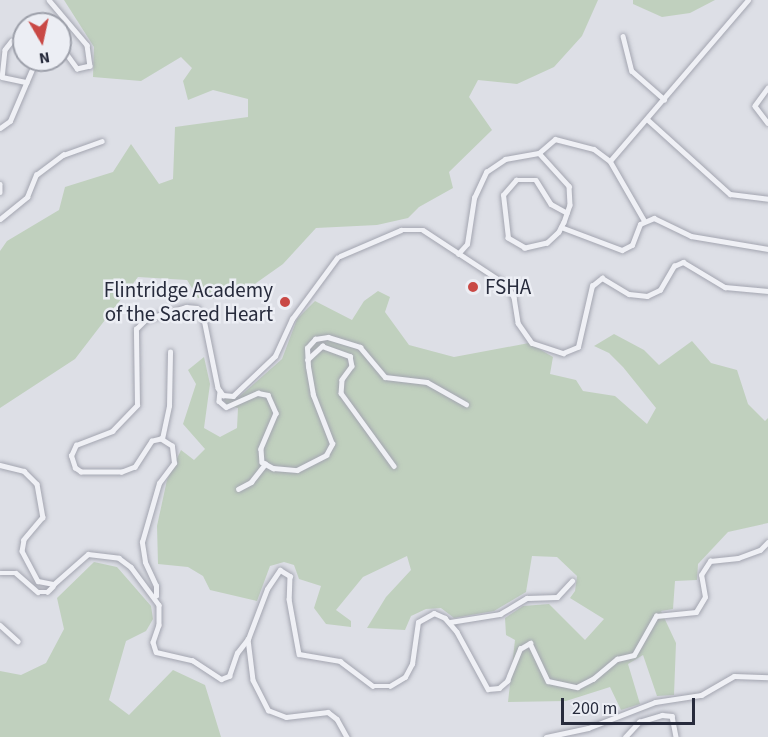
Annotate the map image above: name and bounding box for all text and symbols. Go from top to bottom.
north arrow [12,12,72,72]
text: N [38,46,51,69]
place label: FSHA [485,274,531,300]
place label: Flintridge Academy of the Sacred Heart [104,277,273,327]
marker: FSHA [466,280,480,294]
marker: Flintridge Academy of the Sacred Heart [278,295,292,309]
scale bar [564,686,698,724]
text: 200 m [572,696,617,721]

